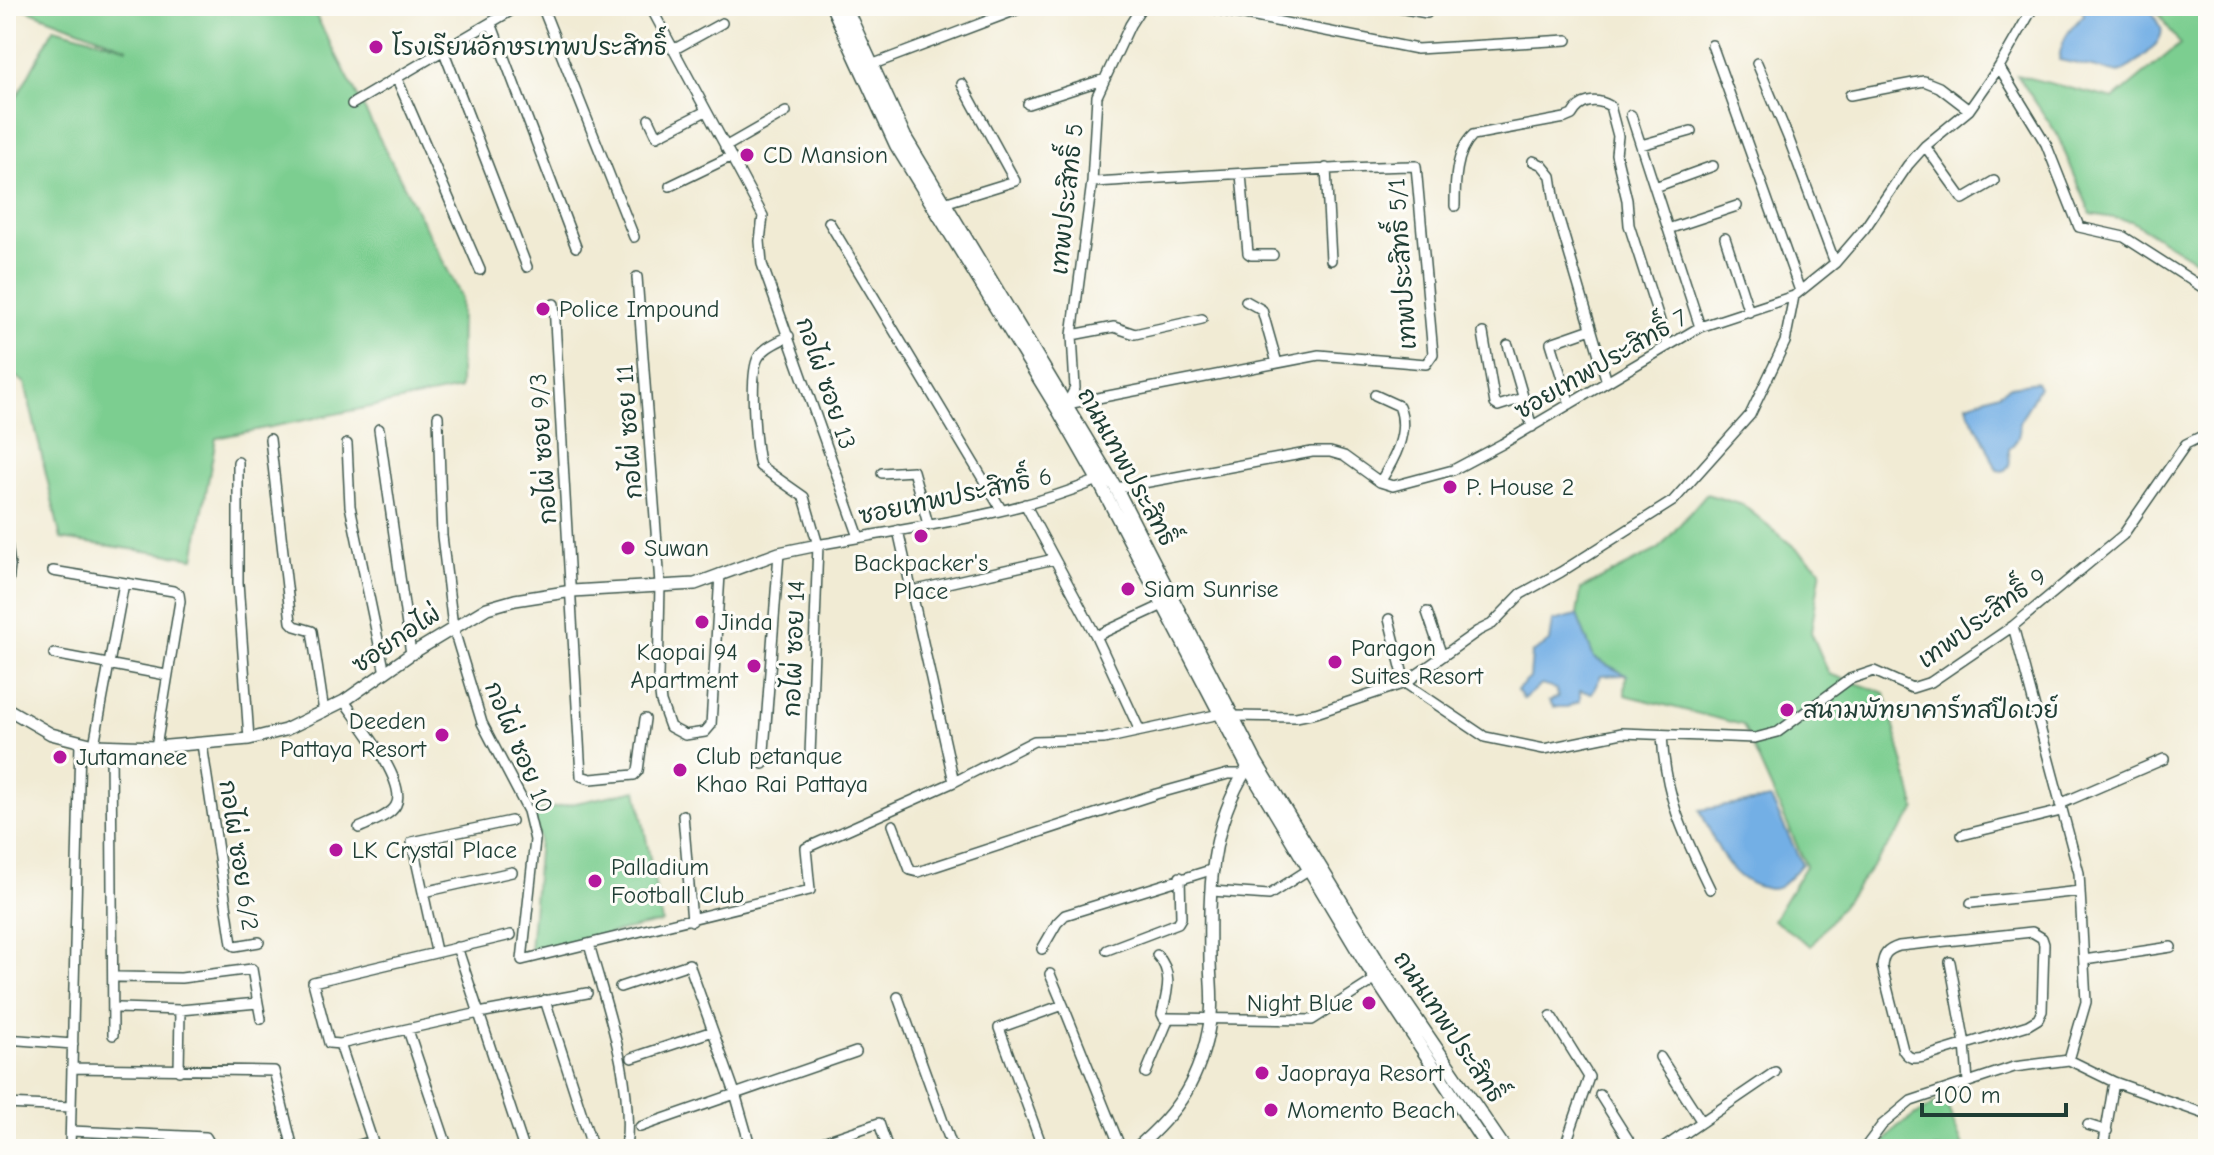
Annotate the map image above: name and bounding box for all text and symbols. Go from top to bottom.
place label: โรงเรียนอักษรเทพประสิทธิ์ [392,25,668,61]
marker: โรงเรียนอักษรเทพประสิทธิ์ [367,38,385,56]
street label: เทพประสิทธิ์ 5 [1037,121,1089,276]
place label: CD Mansion [763,141,888,169]
marker: CD Mansion [738,146,756,164]
street label: เทพประสิทธิ์ 5/1 [1374,177,1422,351]
place label: Police Impound [559,295,719,323]
street label: ซอยเทพประสิทธิ์ 7 [1506,296,1692,425]
marker: Police Impound [534,300,552,318]
street label: กอไผ่ ซอย 13 [790,313,864,453]
street label: กอไผ่ ซอย 11 [608,364,648,501]
street label: กอไผ่ ซอย 9/3 [522,372,562,526]
street label: ถนนเทพประสิทธิ์ [1072,379,1189,551]
street label: ซอยเทพประสิทธิ์ 6 [854,454,1054,530]
place label: P. House 2 [1466,473,1574,501]
marker: P. House 2 [1441,478,1459,496]
marker: Backpacker's Place [912,527,930,545]
place label: Suwan [644,534,709,562]
marker: Suwan [619,539,637,557]
place label: Backpacker's Place [854,549,988,605]
street label: เทพประสิทธิ์ 9 [1908,556,2052,674]
place label: Siam Sunrise [1144,575,1279,603]
street label: กอไผ่ ซอย 14 [776,580,810,718]
marker: Siam Sunrise [1119,580,1137,598]
street label: ซอยกอไผ่ [346,598,445,679]
place label: Jinda [718,608,773,636]
marker: Jinda [693,613,711,631]
place label: Paragon Suites Resort [1351,634,1484,690]
place label: Kaopai 94 Apartment [631,638,739,694]
marker: Paragon Suites Resort [1326,653,1344,671]
marker: Kaopai 94 Apartment [745,657,763,675]
street label: กอไผ่ ซอย 10 [479,676,561,817]
place label: สนามพัทยาคาร์ทสปีดเวย์ [1803,694,2059,724]
marker: สนามพัทยาคาร์ทสปีดเวย์ [1778,701,1796,719]
place label: Deeden Pattaya Resort [280,707,427,763]
marker: Deeden Pattaya Resort [433,726,451,744]
place label: Club petanque Khao Rai Pattaya [696,742,868,798]
place label: Jutamanee [76,743,187,771]
marker: Jutamanee [51,748,69,766]
marker: Club petanque Khao Rai Pattaya [671,761,689,779]
street label: กอไผ่ ซอย 6/2 [213,777,267,932]
place label: LK Crystal Place [352,836,517,864]
marker: LK Crystal Place [327,841,345,859]
place label: Palladium Football Club [611,853,744,909]
marker: Palladium Football Club [586,872,604,890]
street label: ถนนเทพประสิทธิ์ [1388,941,1517,1108]
place label: Night Blue [1247,989,1353,1017]
marker: Night Blue [1360,994,1378,1012]
place label: Jaopraya Resort [1278,1059,1445,1087]
marker: Jaopraya Resort [1253,1064,1271,1082]
scale bar [1922,1067,2066,1117]
text: 100 m [1934,1081,2001,1109]
place label: Momento Beach [1287,1096,1456,1124]
marker: Momento Beach [1262,1101,1280,1119]

